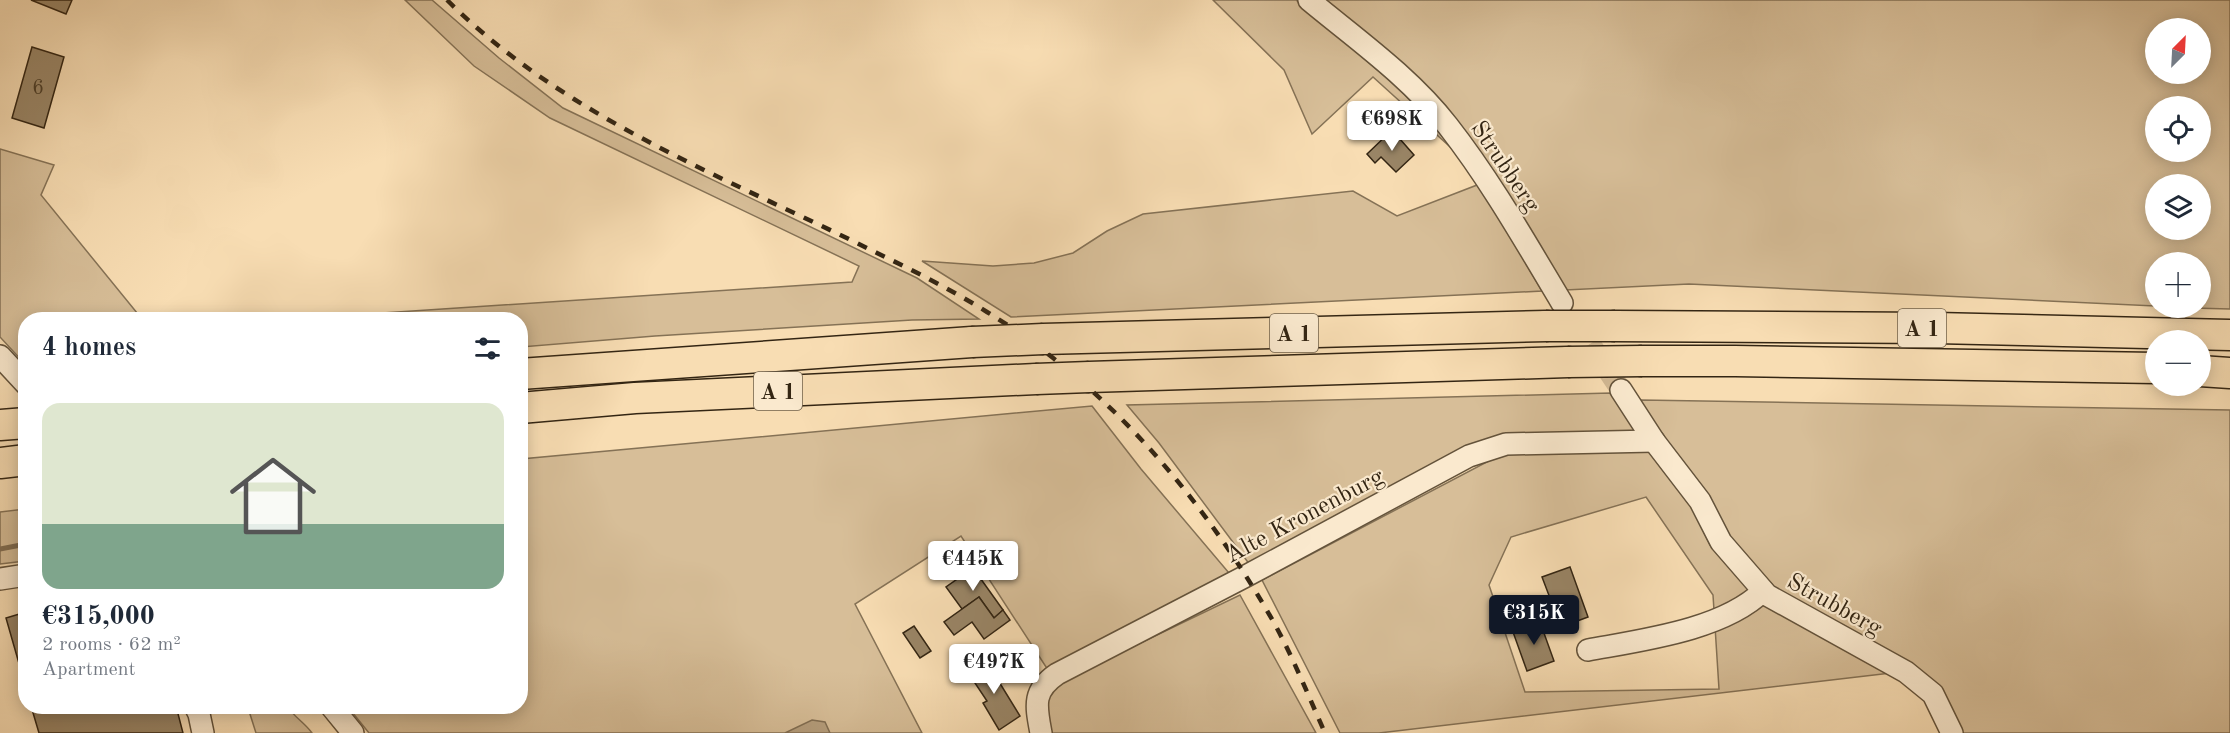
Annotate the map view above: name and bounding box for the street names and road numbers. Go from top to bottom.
street label: Strubberg [1465,117,1543,217]
road number: A 1 [1898,309,1946,347]
road number: A 1 [1270,314,1318,352]
road number: A 1 [754,372,802,410]
street label: Alte Kronenburg [1222,465,1388,569]
street label: Strubberg [1783,570,1886,642]

